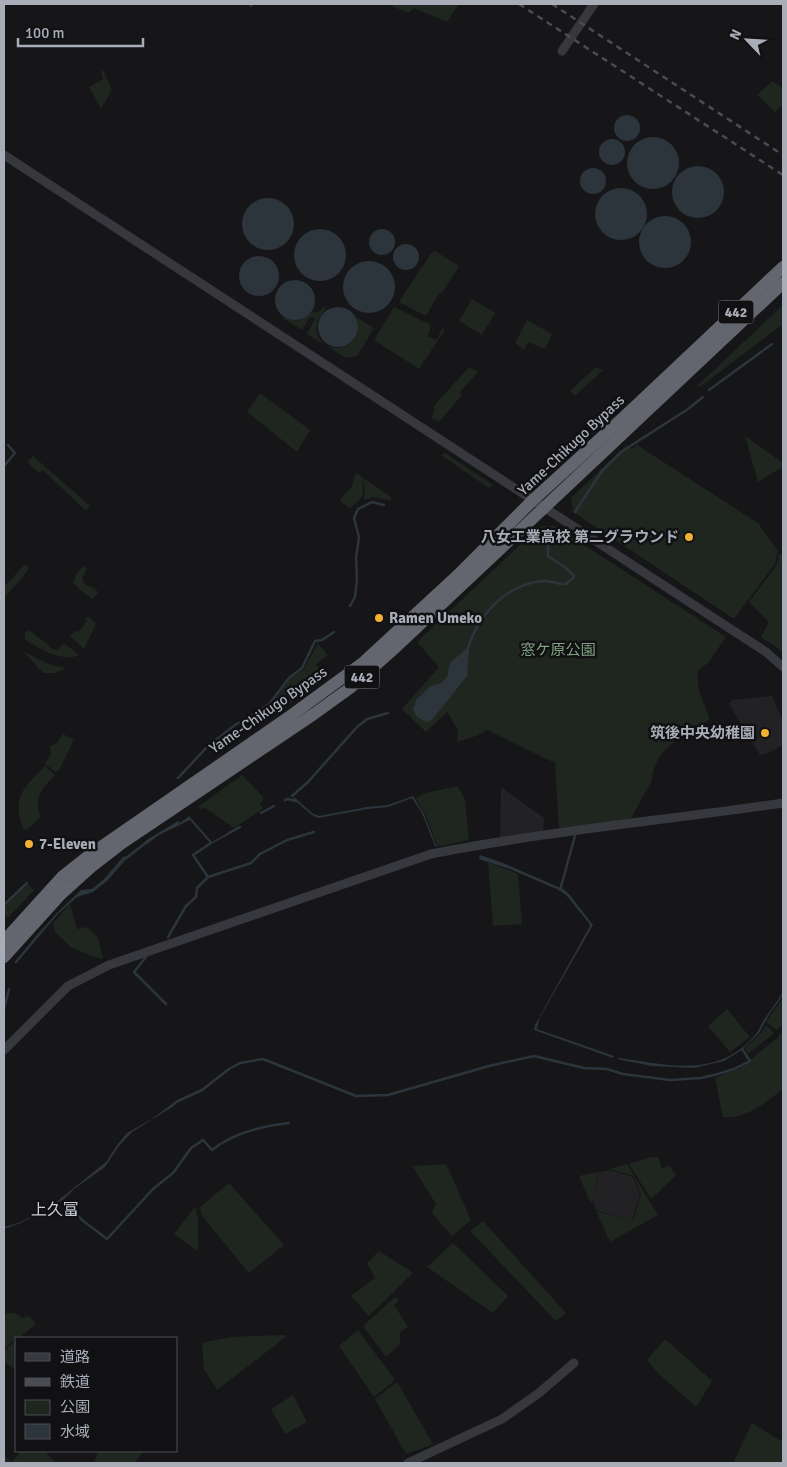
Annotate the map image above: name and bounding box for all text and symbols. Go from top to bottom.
scale bar [18,15,142,47]
north arrow [722,15,772,65]
text: 100 m [25,24,65,42]
text: N [726,27,745,43]
road number: 442 [718,300,754,324]
street label: Yame-Chikugo Bypass [514,391,628,499]
place label: 八女工業高校 第二グラウンド [481,528,679,546]
marker: 八女工業高校 第二グラウンド [683,531,695,543]
place label: Ramen Umeko [389,609,482,627]
marker: Ramen Umeko [373,612,385,624]
park label: 窓ケ原公園 [520,641,596,659]
street label: Yame-Chikugo Bypass [206,662,331,757]
road number: 442 [344,666,380,689]
place label: 筑後中央幼稚園 [650,724,755,742]
marker: 筑後中央幼稚園 [759,727,771,739]
place label: 7-Eleven [39,835,96,853]
marker: 7-Eleven [23,838,35,850]
district label: 上久富 [31,1200,79,1220]
legend [15,1337,178,1452]
text: 道路 [60,1348,90,1366]
text: 鉄道 [60,1373,90,1391]
text: 公園 [60,1398,90,1416]
text: 水域 [60,1423,90,1441]

